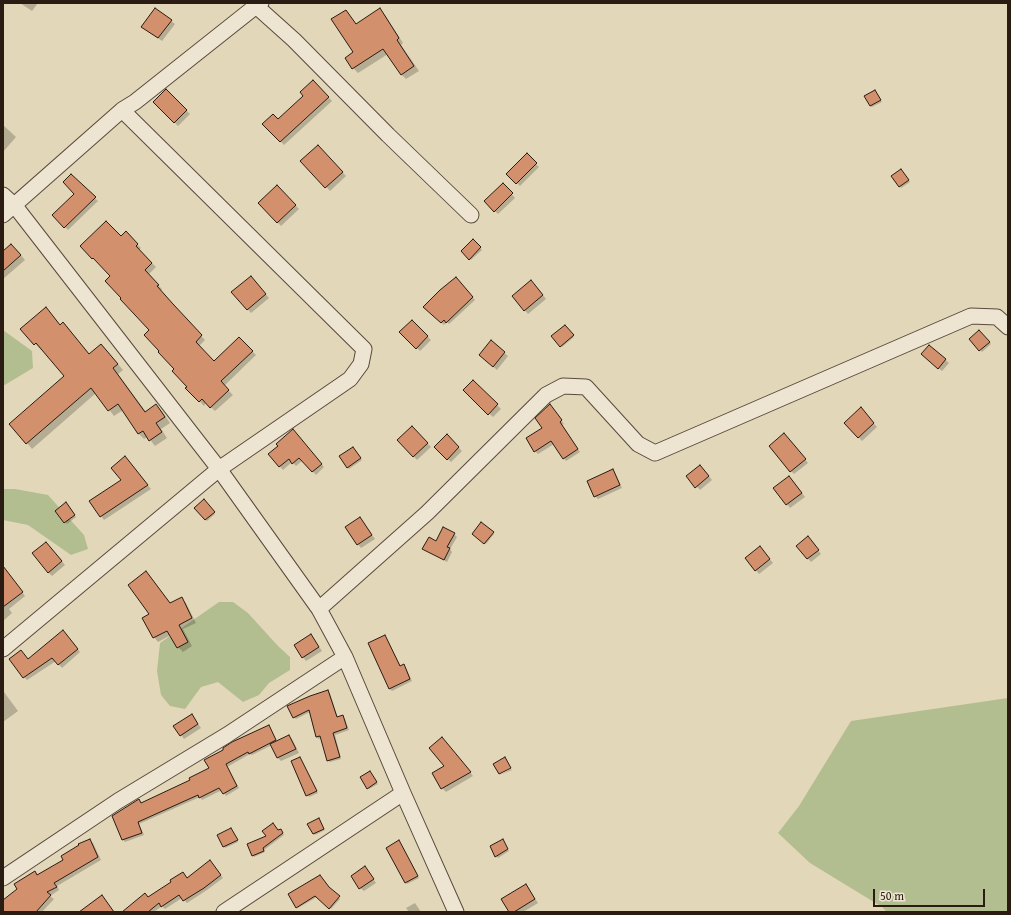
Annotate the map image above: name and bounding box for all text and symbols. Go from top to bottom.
scale bar [875,881,987,907]
text: 50 m [880,887,904,904]

